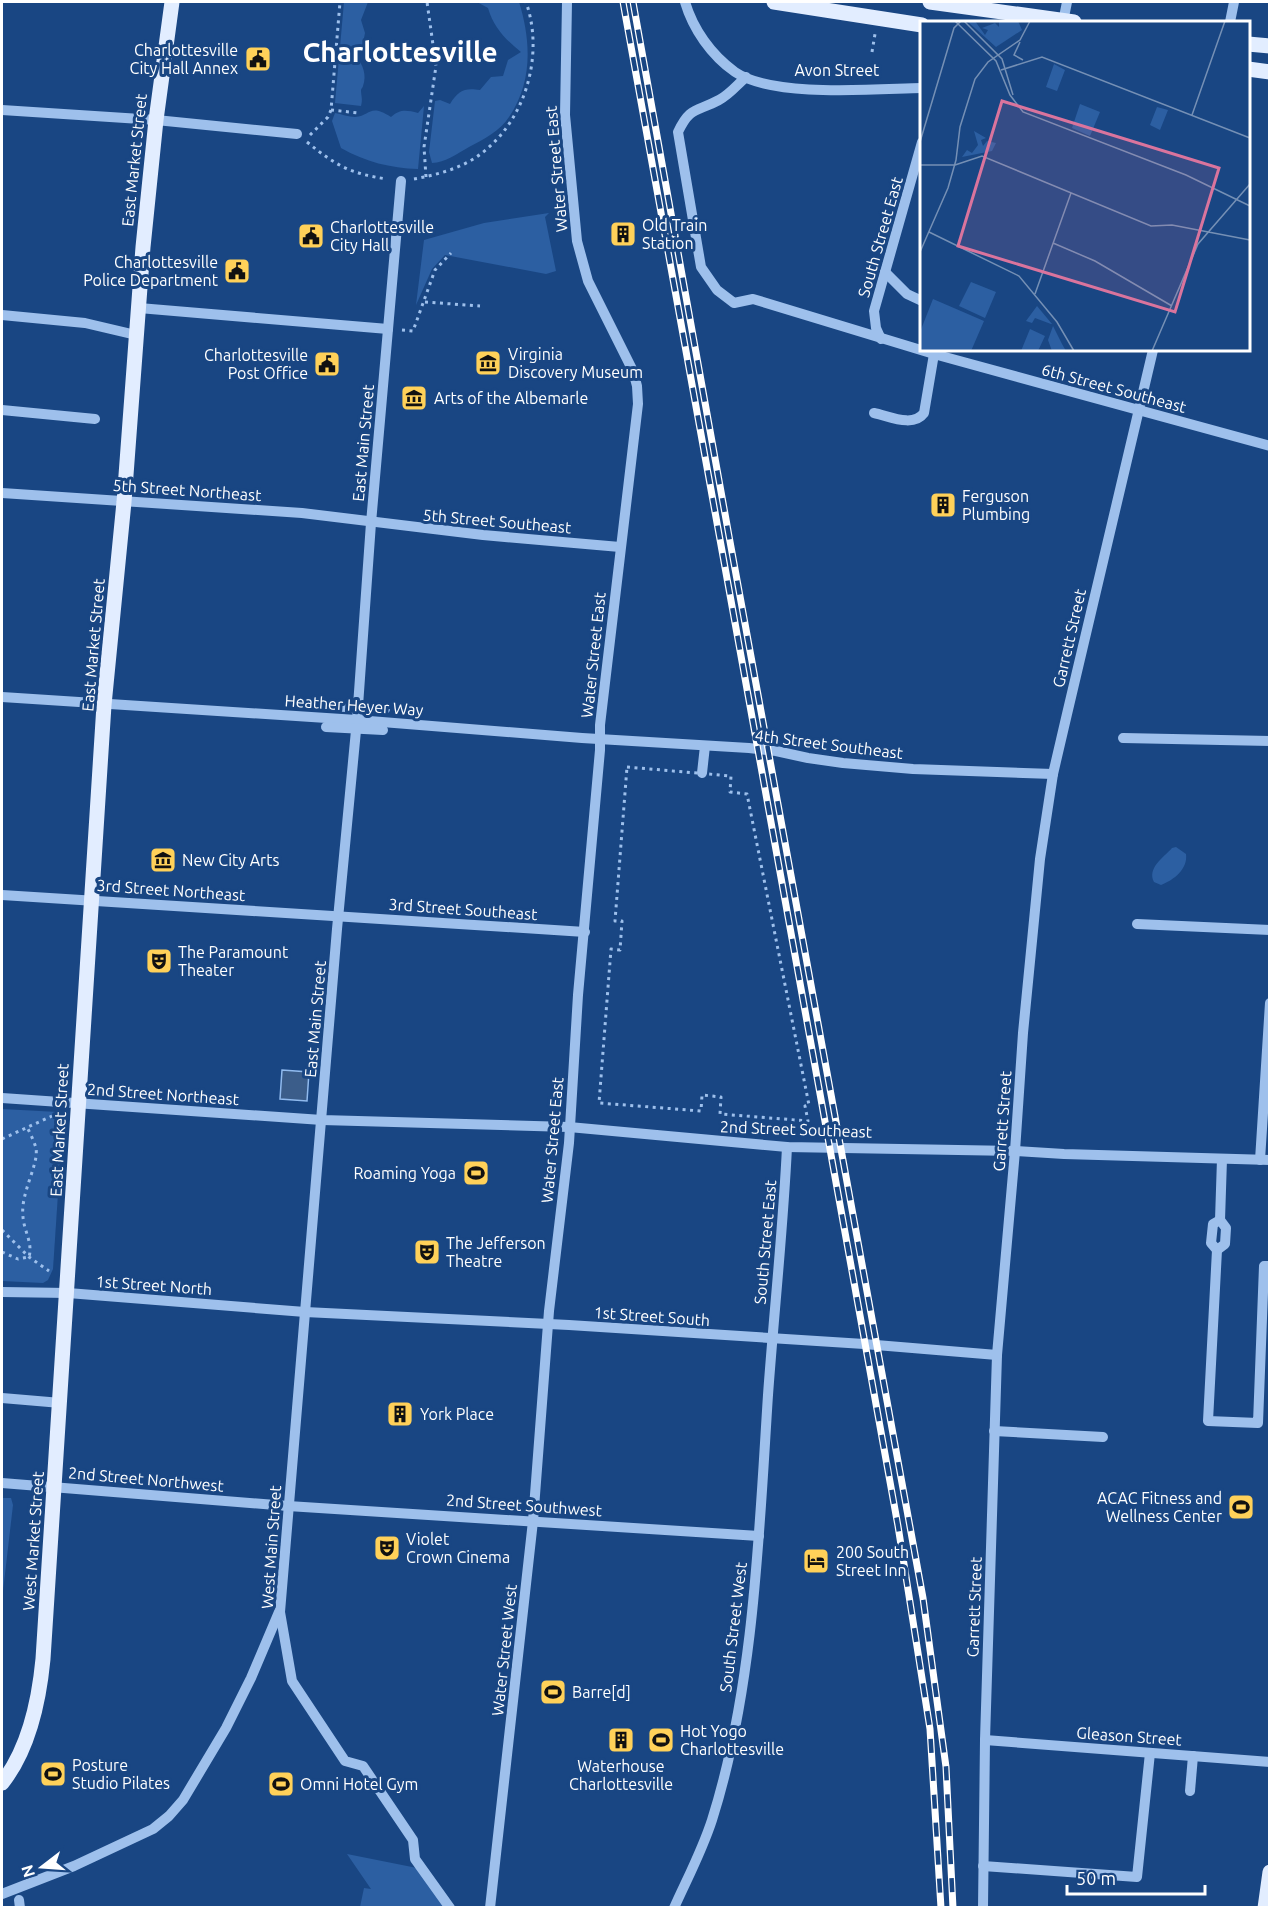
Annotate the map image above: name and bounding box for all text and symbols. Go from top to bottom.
inset map [920,21,1250,351]
district label: Charlottesville [302,36,498,67]
place label: Charlottesville City Hall Annex [130,41,238,77]
public building icon: Charlottesville City Hall Annex [243,44,273,74]
street label: Avon Street [795,61,880,79]
street label: East Market Street [118,92,150,227]
street label: Water Street East [541,105,570,233]
street label: South Street East [854,174,906,299]
place label: Old Train Station [642,216,707,252]
place label: Charlottesville City Hall [330,218,434,254]
building icon: Old Train Station [608,219,638,249]
public building icon: Charlottesville City Hall [296,221,326,251]
place label: Charlottesville Police Department [83,253,219,289]
public building icon: Charlottesville Police Department [222,256,252,286]
place label: Virginia Discovery Museum [508,345,643,381]
place label: Charlottesville Post Office [204,346,308,382]
museum icon: Virginia Discovery Museum [473,348,503,378]
public building icon: Charlottesville Post Office [312,349,342,379]
street label: 6th Street Southeast [1040,360,1189,416]
street label: East Main Street [349,383,377,502]
museum icon: Arts of the Albemarle [399,383,429,413]
place label: Arts of the Albemarle [434,389,588,407]
street label: 5th Street Northeast [112,476,263,504]
place label: Ferguson Plumbing [962,487,1030,523]
building icon: Ferguson Plumbing [928,490,958,520]
street label: 5th Street Southeast [422,506,573,537]
street label: East Market Street [78,577,108,712]
street label: Garrett Street [1049,586,1089,689]
street label: Water Street East [577,591,609,719]
street label: Heather Heyer Way [284,691,424,719]
street label: 4th Street Southeast [754,726,905,762]
museum icon: New City Arts [148,845,178,875]
place label: New City Arts [182,851,279,869]
street label: 3rd Street Northeast [96,876,247,904]
street label: 3rd Street Southeast [388,895,539,923]
place label: The Paramount Theater [178,943,289,979]
theatre icon: The Paramount Theater [144,946,174,976]
street label: East Main Street [301,959,329,1078]
street label: East Market Street [47,1062,72,1197]
street label: Garrett Street [990,1069,1015,1172]
street label: Water Street East [538,1076,567,1204]
street label: 2nd Street Northeast [87,1080,240,1108]
street label: 2nd Street Southeast [720,1117,873,1141]
sports icon: Roaming Yoga [461,1158,491,1188]
place label: Roaming Yoga [353,1164,456,1182]
street label: South Street East [751,1178,779,1305]
place label: The Jefferson Theatre [446,1234,546,1270]
theatre icon: The Jefferson Theatre [412,1237,442,1267]
street label: 1st Street North [95,1272,213,1298]
street label: 1st Street South [593,1303,711,1329]
building icon: York Place [385,1399,415,1429]
place label: York Place [420,1405,494,1423]
street label: 2nd Street Northwest [67,1463,225,1495]
street label: West Market Street [19,1470,47,1611]
street label: West Main Street [258,1484,284,1609]
place label: ACAC Fitness and Wellness Center [1097,1489,1222,1525]
street label: 2nd Street Southwest [445,1491,603,1519]
sports icon: ACAC Fitness and Wellness Center [1226,1492,1256,1522]
place label: Violet Crown Cinema [406,1530,510,1566]
theatre icon: Violet Crown Cinema [372,1533,402,1563]
place label: 200 South Street Inn [836,1543,909,1579]
hotel icon: 200 South Street Inn [801,1546,831,1576]
street label: Garrett Street [963,1556,985,1658]
street label: South Street West [716,1560,750,1693]
street label: Water Street West [488,1582,520,1717]
sports icon: Barre[d] [538,1677,568,1707]
place label: Barre[d] [572,1683,631,1701]
place label: Hot Yogo Charlottesville [680,1722,784,1758]
street label: Gleason Street [1076,1723,1183,1749]
building icon: Waterhouse Charlottesville [606,1725,636,1755]
sports icon: Hot Yogo Charlottesville [646,1725,676,1755]
place label: Posture Studio Pilates [72,1756,170,1792]
place label: Waterhouse Charlottesville [569,1757,673,1793]
sports icon: Posture Studio Pilates [38,1759,68,1789]
sports icon: Omni Hotel Gym [266,1769,296,1799]
place label: Omni Hotel Gym [300,1775,418,1793]
north arrow [12,1837,72,1897]
scale bar [1067,1858,1205,1896]
text: N [17,1863,38,1880]
text: 50 m [1076,1868,1116,1888]

